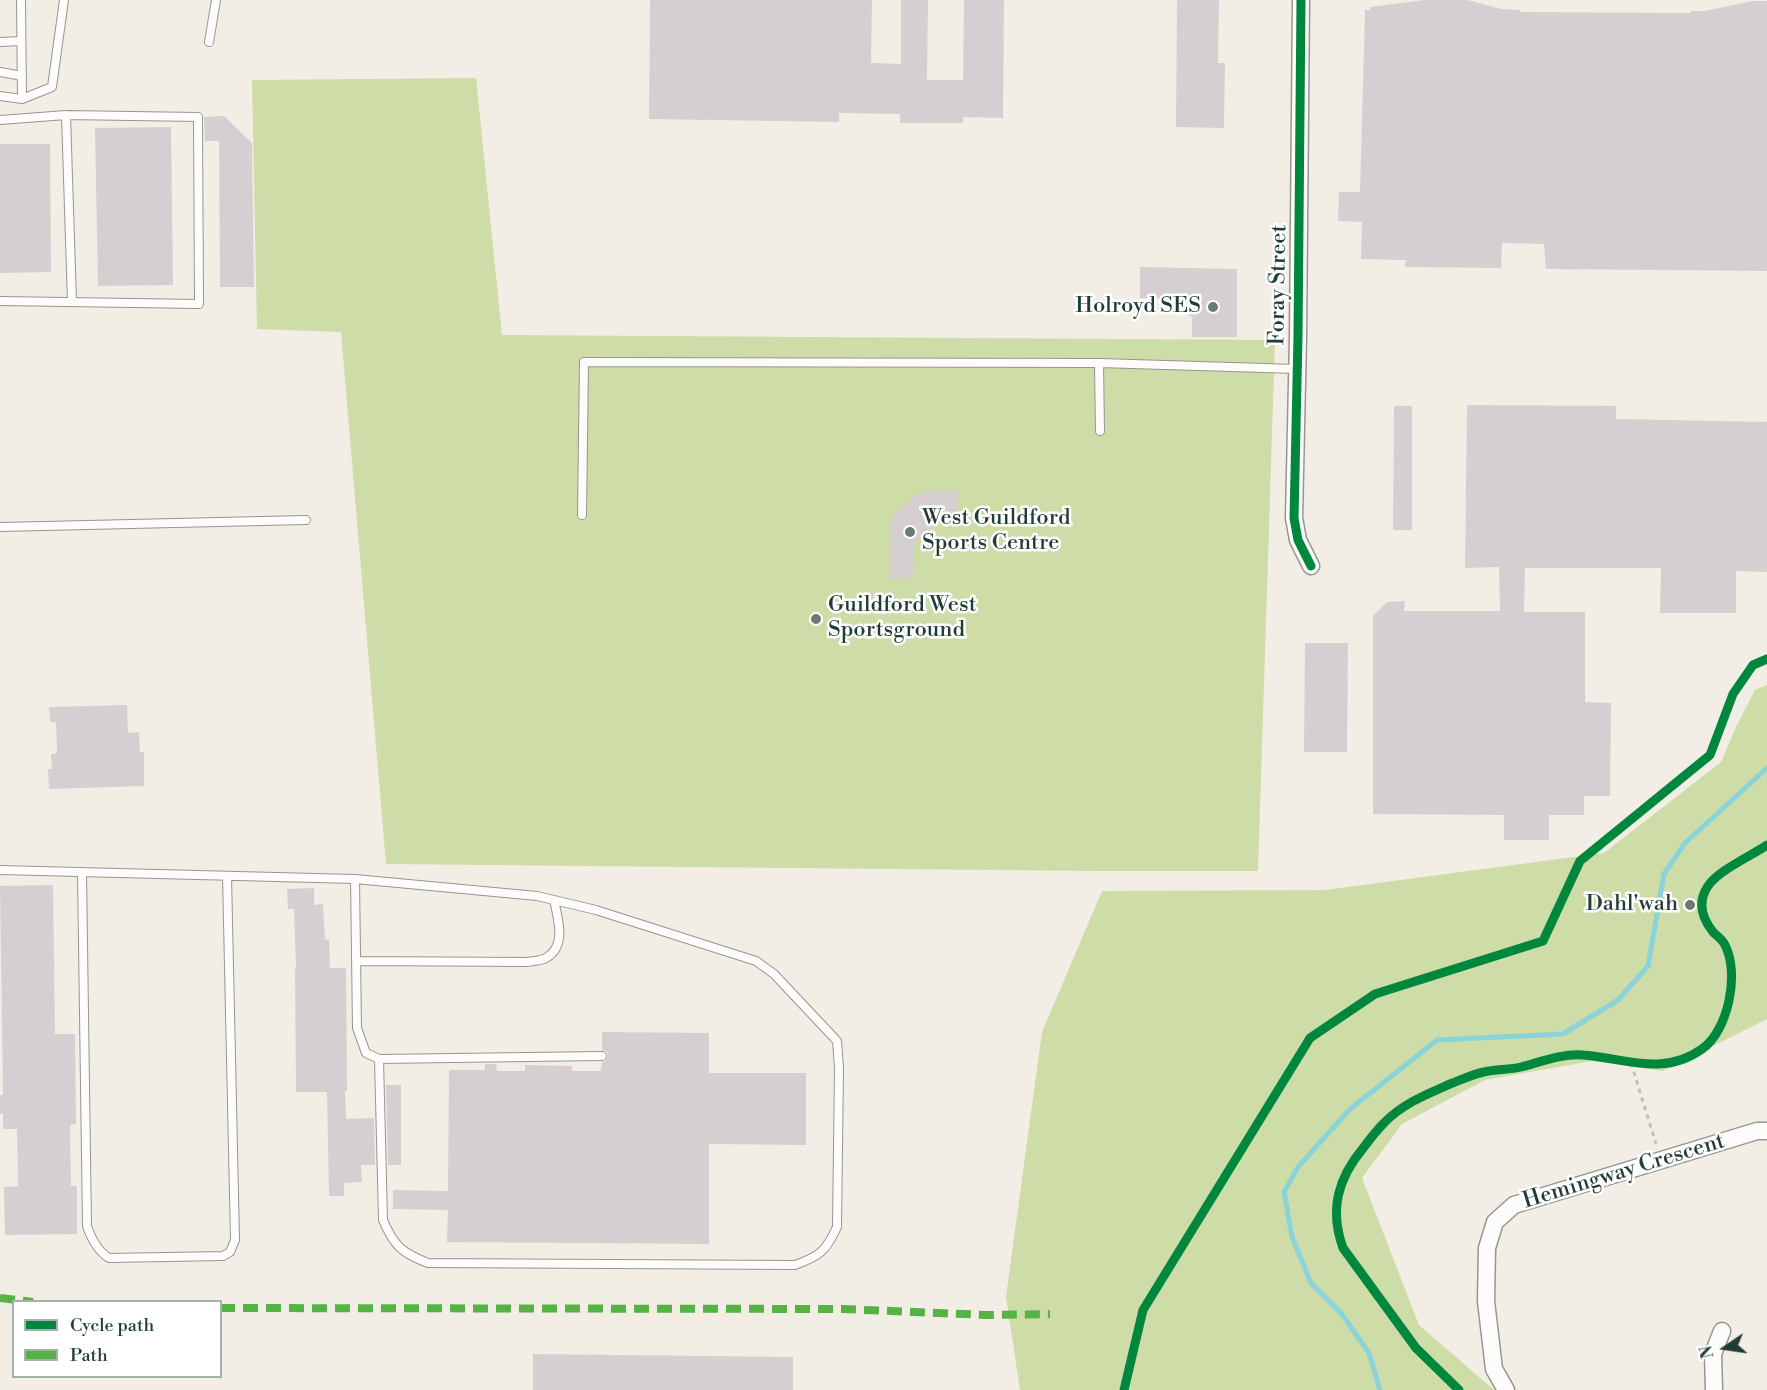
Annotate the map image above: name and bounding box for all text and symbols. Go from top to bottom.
street label: Foray Street [1265,224,1293,346]
place label: Holroyd SES [1075,294,1201,320]
marker: Holroyd SES [1206,300,1220,314]
place label: West Guildford Sports Centre [922,506,1071,558]
marker: West Guildford Sports Centre [903,525,917,539]
place label: Guildford West Sportsground [828,593,977,644]
marker: Guildford West Sportsground [809,612,823,626]
place label: Dahl'wah [1586,892,1678,918]
marker: Dahl'wah [1683,898,1697,912]
street label: Hemingway Crescent [1520,1129,1728,1215]
legend [12,1300,222,1378]
text: Cycle path [70,1314,154,1337]
north arrow [1695,1318,1755,1378]
text: Path [70,1344,108,1367]
text: N [1696,1344,1719,1360]

